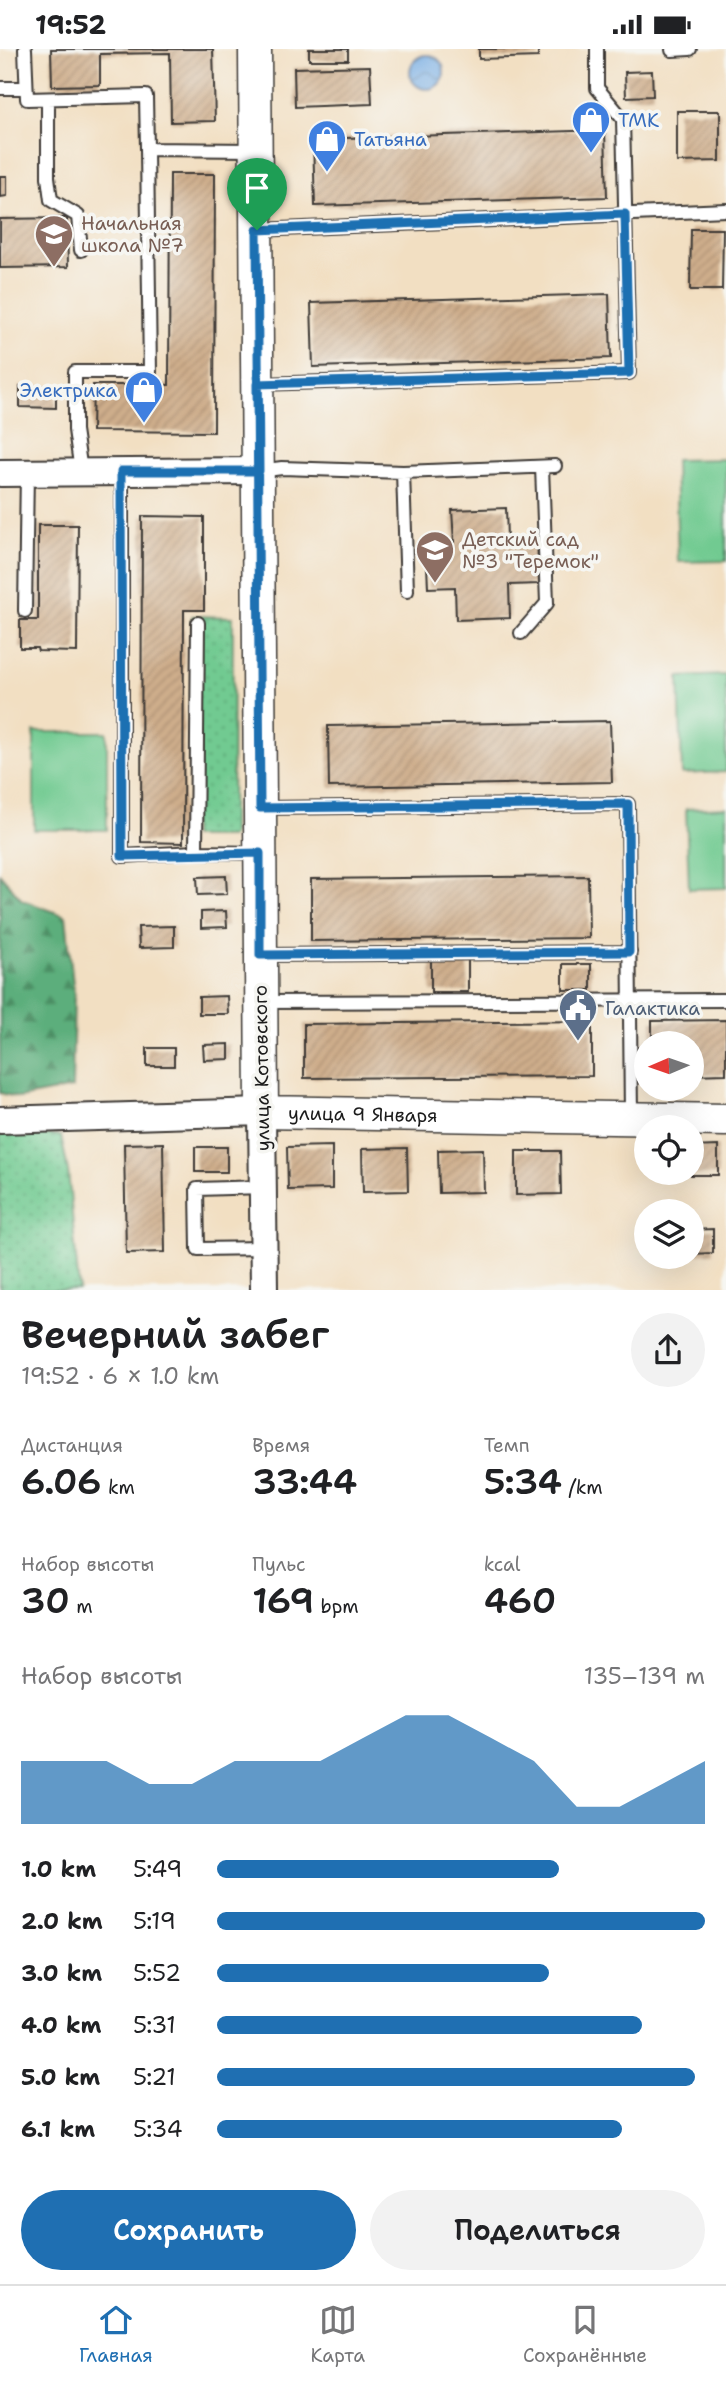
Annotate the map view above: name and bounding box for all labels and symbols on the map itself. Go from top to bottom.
shop icon: ТМК [570,99,612,154]
place label: ТМК [618,108,659,133]
shop icon: Татьяна [306,118,348,173]
place label: Татьяна [354,127,427,152]
pin [227,158,287,230]
place label: Начальная школа №7 [81,211,184,258]
school or university icon: Начальная школа №7 [33,213,75,268]
shop icon: Электрика [123,369,165,424]
place label: Электрика [20,378,117,403]
place label: Детский сад №3 "Теремок" [462,527,599,574]
school or university icon: Детский сад №3 "Теремок" [414,529,456,584]
street label: улица Котовского [248,985,275,1151]
public building icon: Галактика [557,987,599,1042]
place label: Галактика [605,996,700,1021]
north arrow [634,1031,704,1101]
street label: улица 9 Января [288,1100,438,1128]

